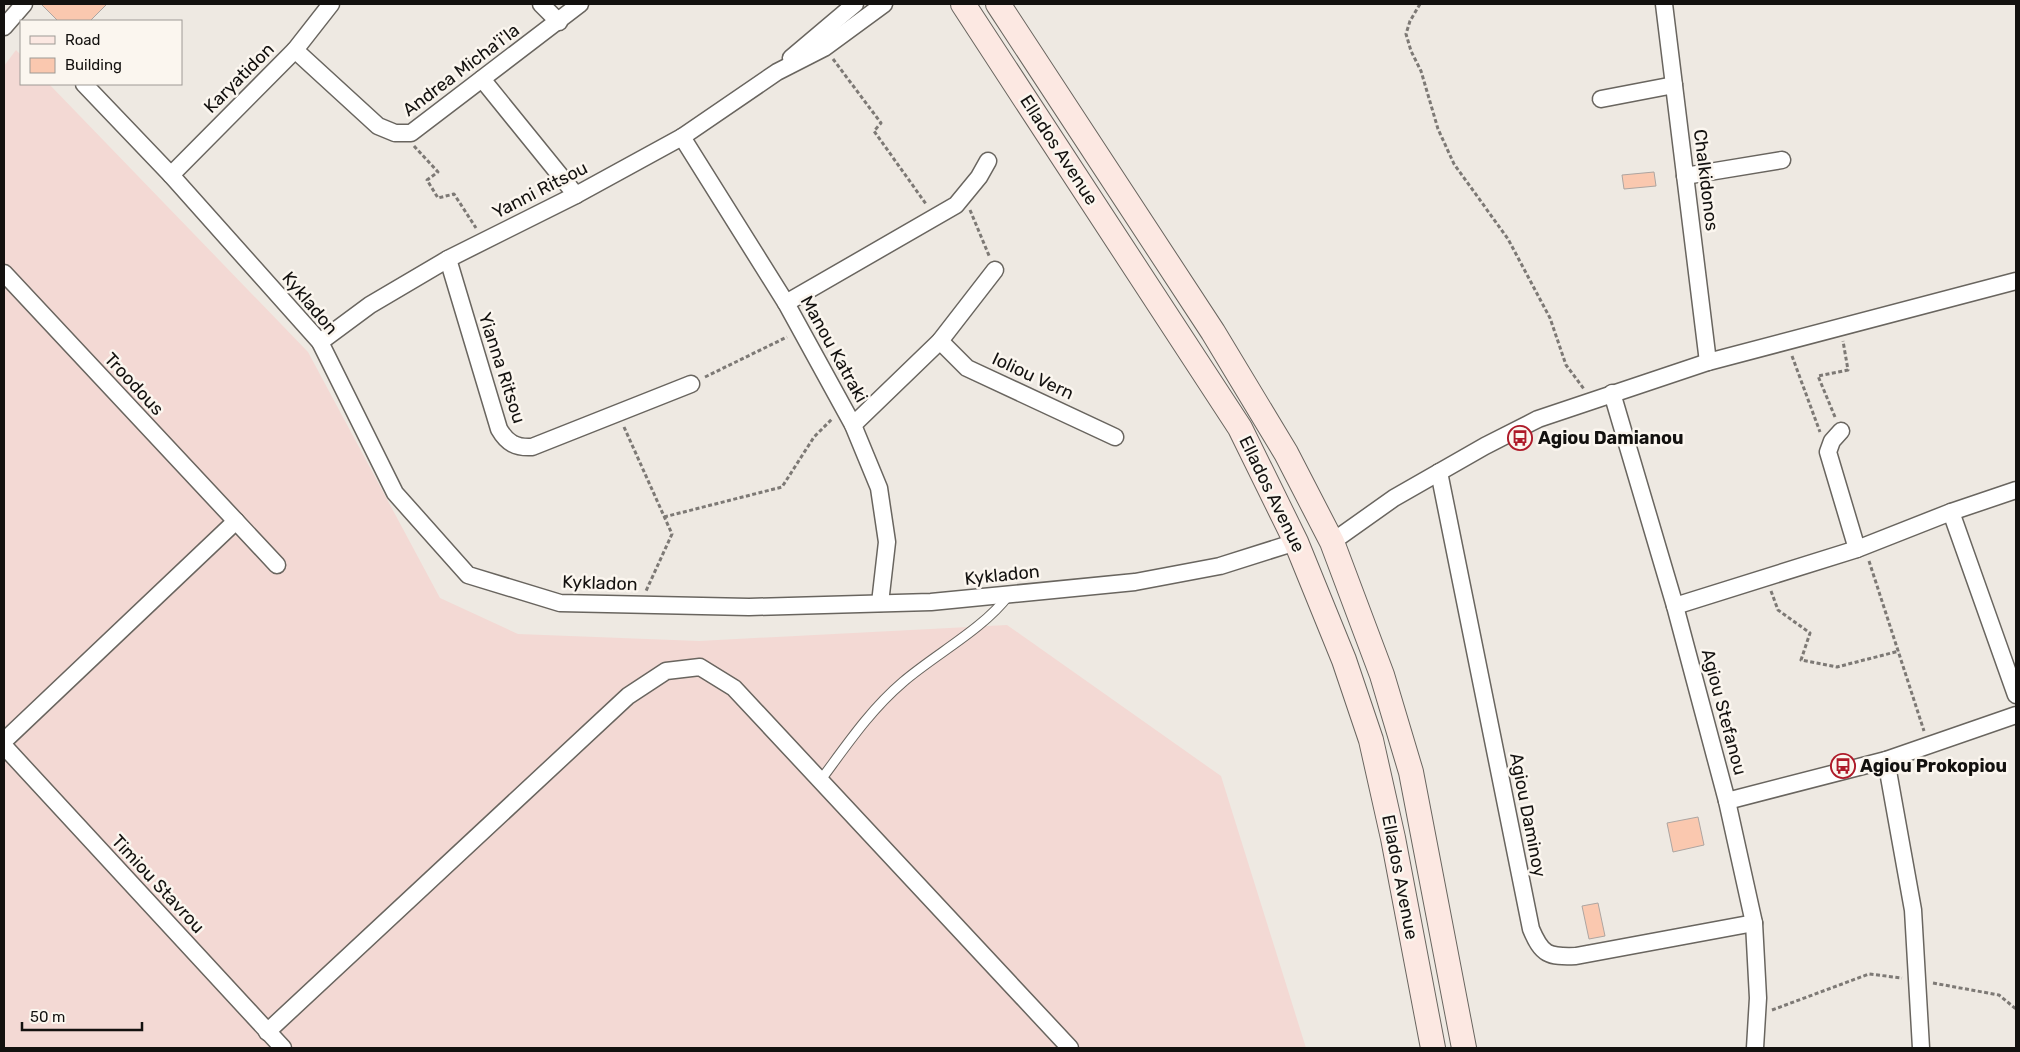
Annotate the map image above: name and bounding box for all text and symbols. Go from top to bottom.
street label: Andrea Micha'i'la [398,19,524,121]
legend [20,20,182,85]
text: Road [65,31,101,49]
street label: Karyatidon [199,38,279,118]
text: Building [65,56,122,74]
street label: Ellados Avenue [1015,91,1103,209]
street label: Chalkidonos [1689,128,1723,232]
street label: Yanni Ritsou [489,157,591,223]
street label: Kykladon [277,267,343,339]
street label: Manou Katraki [796,292,872,406]
street label: Yianna Ritsou [474,310,530,426]
street label: Ioliou Vern [989,347,1077,405]
street label: Troodous [100,348,168,420]
bus stop icon: Agiou Damianou [1507,425,1533,451]
place label: Agiou Damianou [1538,427,1684,449]
street label: Ellados Avenue [1234,432,1310,556]
street label: Kykladon [963,560,1041,590]
street label: Kykladon [562,571,638,595]
street label: Agiou Stefanou [1697,647,1751,777]
street label: Agiou Daminoy [1505,751,1551,879]
bus stop icon: Agiou Prokopiou [1830,753,1856,779]
place label: Agiou Prokopiou [1860,755,2007,777]
street label: Ellados Avenue [1377,813,1423,941]
street label: Timiou Stavrou [107,830,209,938]
scale bar [22,1000,142,1032]
text: 50 m [30,1008,65,1026]

